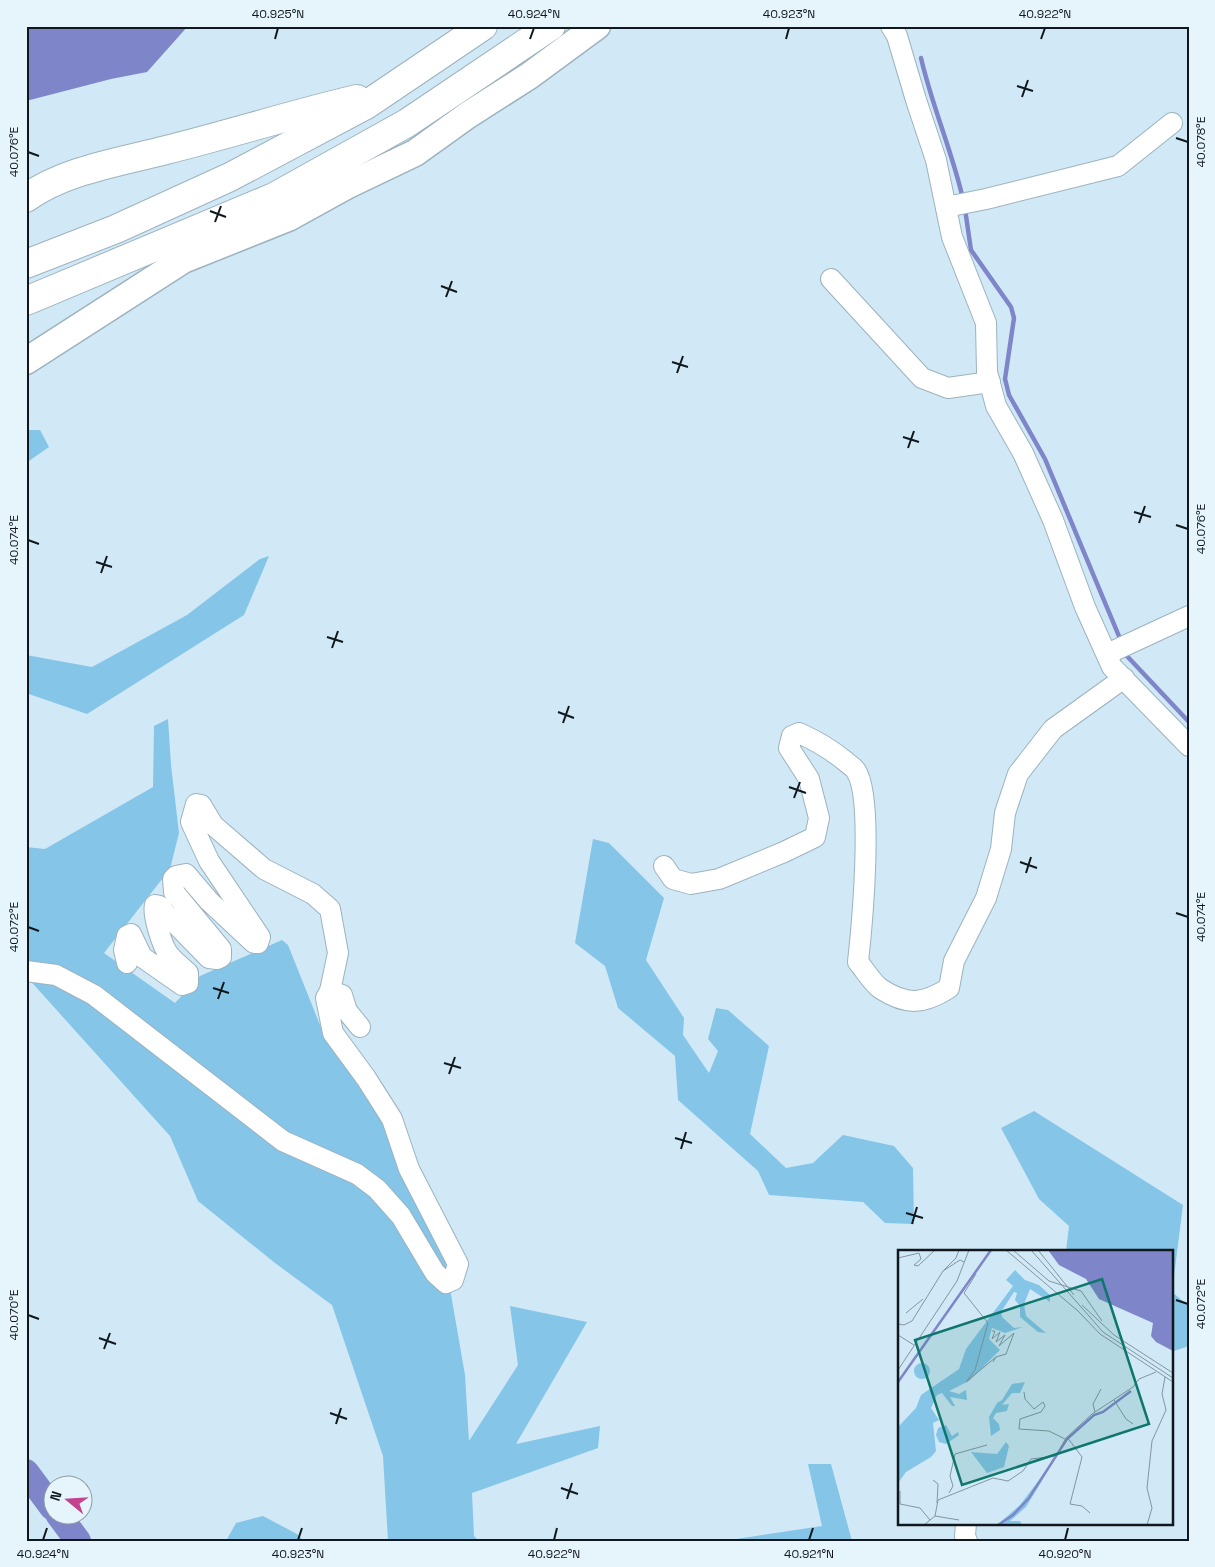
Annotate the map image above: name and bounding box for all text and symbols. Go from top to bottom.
text: 40.925°N [252,6,304,22]
text: 40.924°N [508,6,560,22]
text: 40.923°N [763,6,815,22]
text: 40.922°N [1019,6,1071,22]
text: 40.078°E [1193,116,1209,167]
text: 40.076°E [6,126,22,177]
text: 40.076°E [1193,503,1209,554]
text: 40.074°E [6,515,22,565]
text: 40.074°E [1193,892,1209,942]
text: 40.072°E [6,901,22,952]
inset map [898,1250,1172,1524]
text: 40.072°E [1193,1278,1209,1329]
text: 40.070°E [6,1289,22,1341]
north arrow [42,1474,92,1524]
text: N [46,1489,66,1503]
text: 40.924°N [17,1546,69,1562]
text: 40.923°N [272,1546,324,1562]
text: 40.922°N [528,1546,580,1562]
text: 40.921°N [784,1546,834,1562]
text: 40.920°N [1039,1546,1091,1562]

